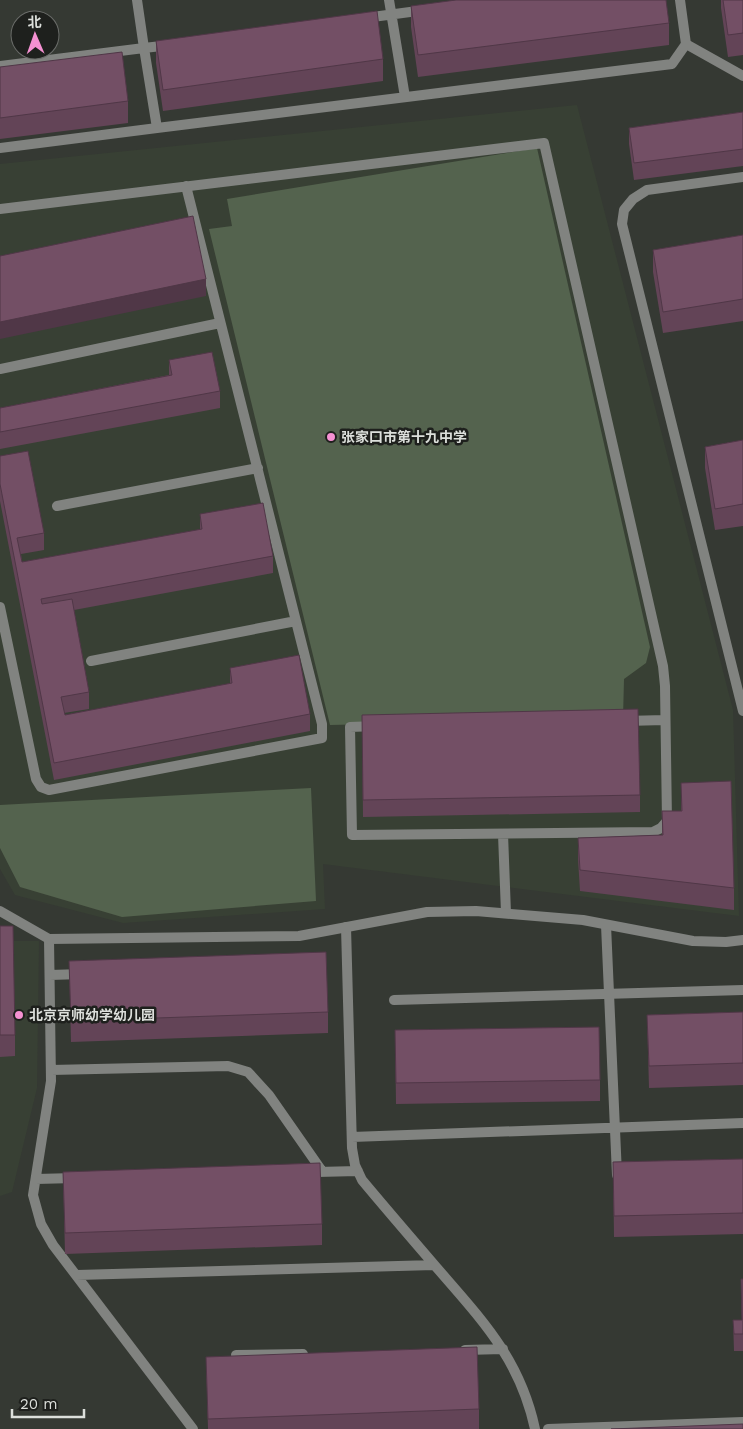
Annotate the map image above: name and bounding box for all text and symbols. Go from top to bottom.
north arrow [10,10,60,60]
text: 北 [27,14,42,30]
place label: 张家口市第十九中学 [341,429,467,445]
marker: 张家口市第十九中学 [325,431,337,443]
place label: 北京京师幼学幼儿园 [29,1007,155,1023]
marker: 北京京师幼学幼儿园 [13,1009,25,1021]
scale bar [12,1386,85,1418]
text: 20 m [20,1395,58,1413]

